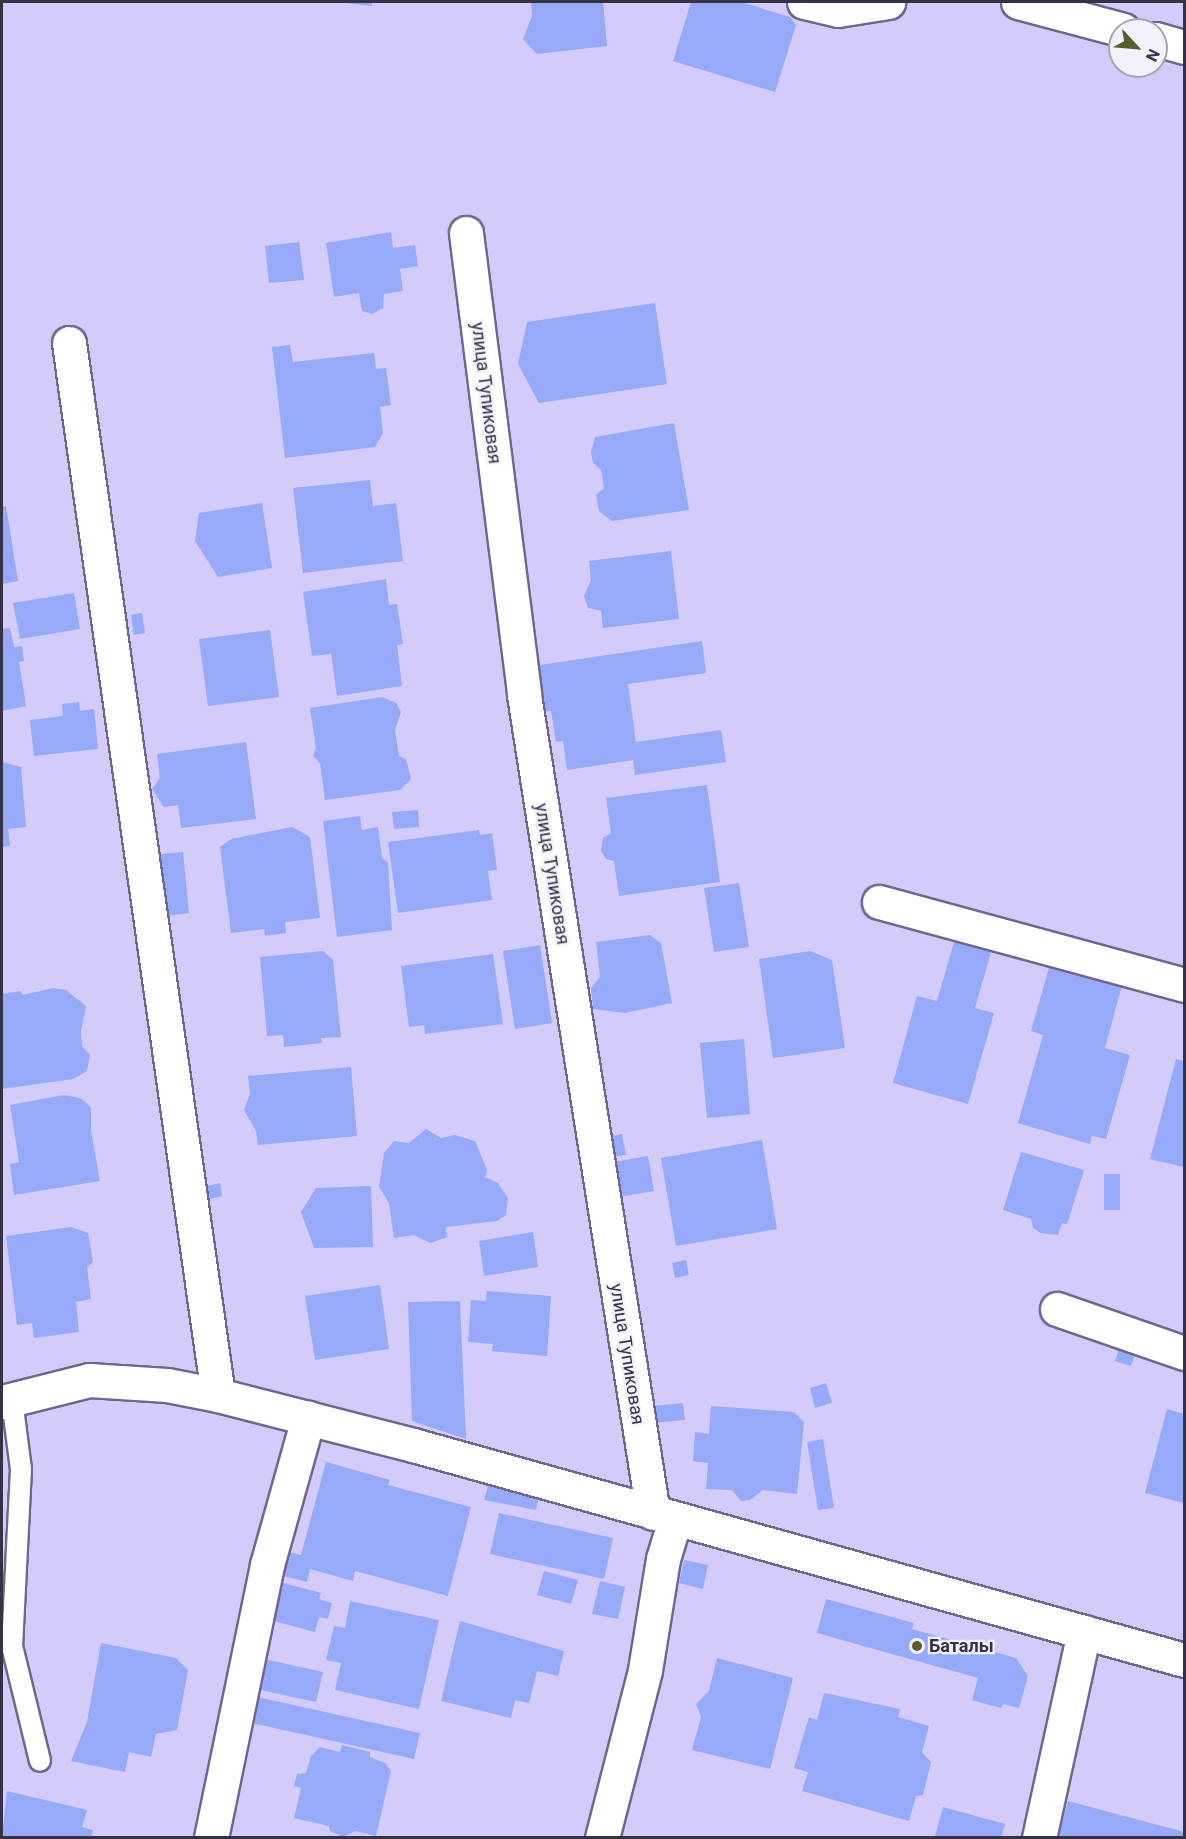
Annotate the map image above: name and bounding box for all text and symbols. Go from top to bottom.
north arrow [1108,18,1168,78]
text: N [1142,46,1164,64]
street label: улица Тупиковая [467,321,505,465]
street label: улица Тупиковая [530,802,574,946]
street label: улица Тупиковая [605,1282,649,1426]
place label: Баталы [929,1635,994,1657]
marker: Баталы [910,1639,924,1653]

